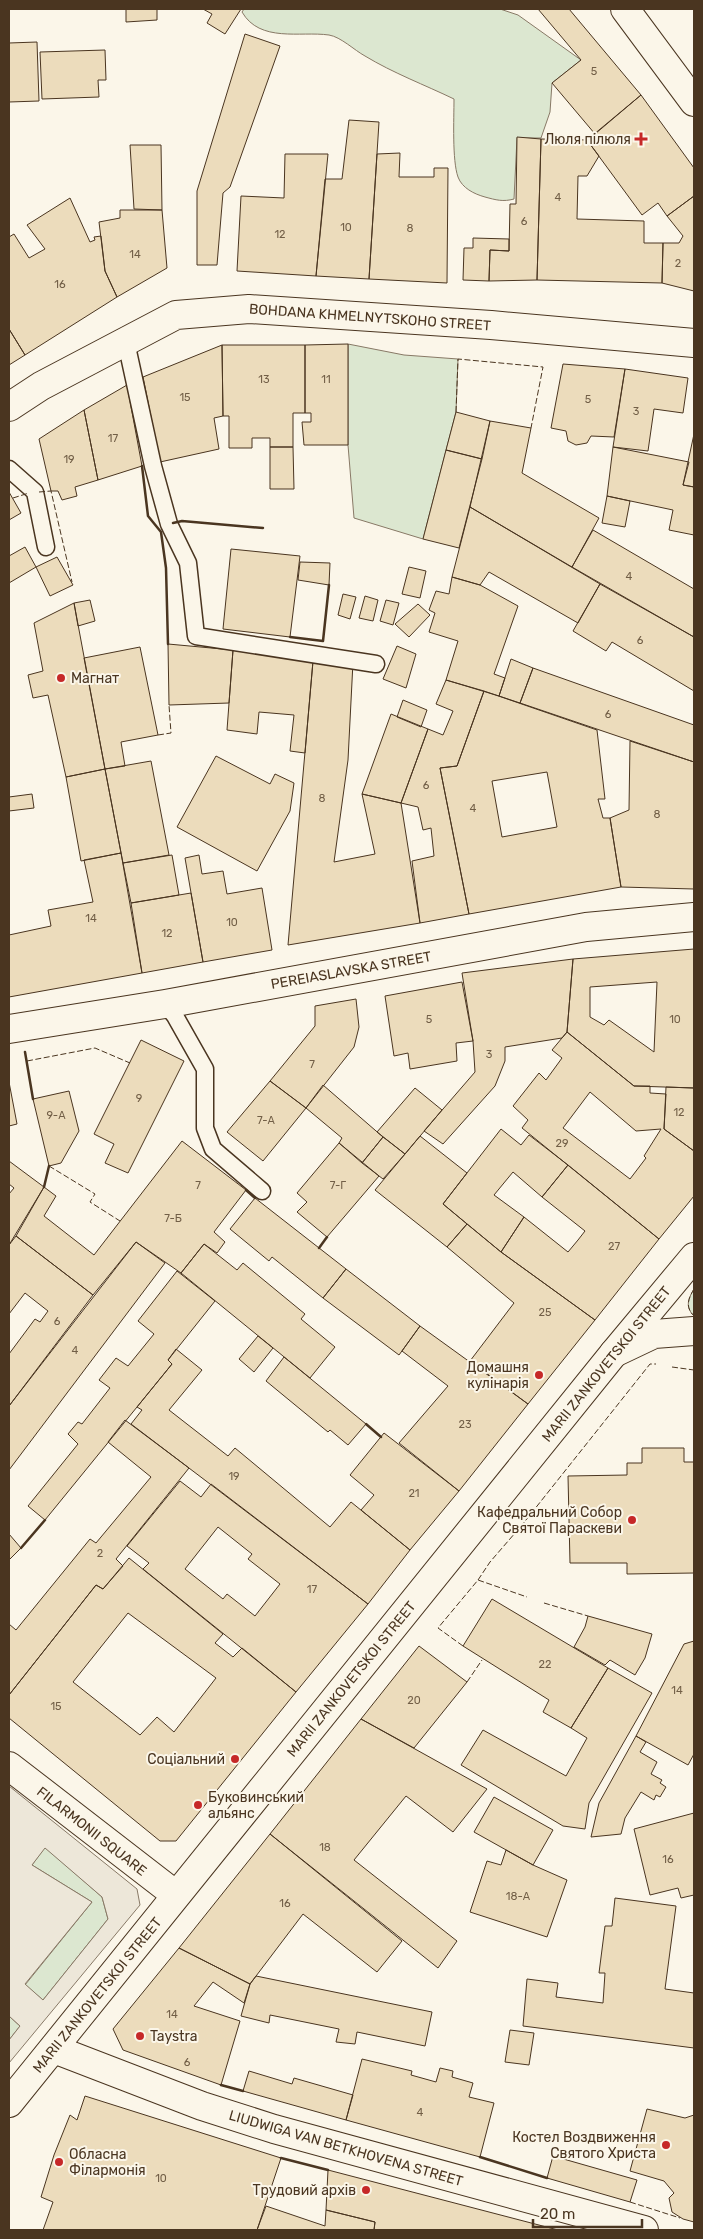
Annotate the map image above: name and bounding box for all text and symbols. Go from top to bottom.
house number: 5 [591,65,598,78]
place label: Люля пілюля [544,131,631,148]
marker: Люля пілюля [635,133,647,145]
house number: 4 [555,191,562,204]
house number: 6 [521,215,528,228]
house number: 10 [340,221,352,234]
house number: 8 [407,222,414,235]
house number: 12 [274,228,286,241]
house number: 14 [129,248,141,261]
house number: 2 [675,257,681,270]
house number: 16 [54,278,66,291]
street label: BOHDANA KHMELNYTSKOHO STREET [248,301,492,334]
house number: 13 [258,373,270,386]
house number: 11 [321,373,331,386]
house number: 15 [179,391,191,404]
house number: 5 [585,393,592,406]
house number: 3 [633,405,640,418]
house number: 17 [108,432,119,445]
house number: 19 [63,453,75,466]
house number: 4 [626,570,633,583]
house number: 6 [637,634,644,647]
place label: Магнат [71,670,119,687]
marker: Магнат [55,672,67,684]
house number: 6 [605,708,612,721]
house number: 6 [423,779,430,792]
house number: 8 [319,792,326,805]
house number: 4 [470,802,477,815]
house number: 8 [654,808,661,821]
house number: 14 [85,912,97,925]
house number: 10 [226,916,238,929]
house number: 12 [161,927,173,940]
street label: PEREIASLAVSKA STREET [269,948,433,993]
house number: 5 [426,1013,433,1026]
house number: 10 [669,1013,681,1026]
house number: 3 [486,1048,493,1061]
house number: 7 [309,1058,315,1071]
house number: 9 [136,1092,142,1105]
house number: 12 [673,1106,685,1119]
house number: 9-А [46,1109,66,1122]
house number: 7-А [257,1114,276,1127]
house number: 29 [556,1137,568,1150]
house number: 7 [195,1179,201,1192]
house number: 7-Г [330,1179,346,1192]
house number: 7-Б [164,1212,182,1225]
house number: 27 [608,1240,620,1253]
street label: MARII ZANKOVETSKOI STREET [538,1283,674,1446]
house number: 25 [539,1306,552,1319]
house number: 6 [54,1315,61,1328]
house number: 4 [72,1344,79,1357]
place label: Домашня кулінарія [467,1359,529,1392]
marker: Домашня кулінарія [533,1369,545,1381]
house number: 23 [458,1418,472,1431]
house number: 19 [228,1470,240,1483]
house number: 21 [408,1487,420,1500]
place label: Кафедральний Собор Святої Параскеви [477,1504,622,1537]
marker: Кафедральний Собор Святої Параскеви [626,1514,638,1526]
house number: 2 [97,1547,103,1560]
house number: 17 [307,1583,318,1596]
street label: MARII ZANKOVETSKOI STREET [283,1598,419,1761]
house number: 22 [539,1658,551,1671]
house number: 14 [671,1684,683,1697]
house number: 20 [407,1694,421,1707]
house number: 15 [50,1700,62,1713]
place label: Соціальний [147,1751,225,1768]
marker: Соціальний [229,1753,241,1765]
street label: FILARMONII SQUARE [33,1783,150,1880]
place label: Буковинський альянс [208,1789,304,1822]
marker: Буковинський альянс [192,1799,204,1811]
house number: 18 [319,1841,331,1854]
house number: 16 [662,1853,674,1866]
house number: 18-А [506,1890,531,1903]
house number: 16 [279,1897,291,1910]
street label: MARII ZANKOVETSKOI STREET [29,1914,165,2077]
house number: 14 [166,2008,178,2021]
place label: Taystra [150,2028,197,2045]
marker: Taystra [134,2030,146,2042]
house number: 6 [184,2056,191,2069]
house number: 4 [417,2106,424,2119]
street label: LIUDWIGA VAN BETKHOVENA STREET [227,2107,465,2190]
place label: Костел Воздвиження Святого Христа [512,2129,656,2162]
marker: Костел Воздвиження Святого Христа [660,2139,672,2151]
place label: Обласна Філармонія [69,2146,146,2179]
marker: Обласна Філармонія [53,2156,65,2168]
house number: 10 [155,2172,167,2185]
place label: Трудовий архів [253,2182,356,2199]
marker: Трудовий архів [360,2184,372,2196]
scale bar [533,2196,642,2228]
text: 20 m [540,2205,575,2223]

